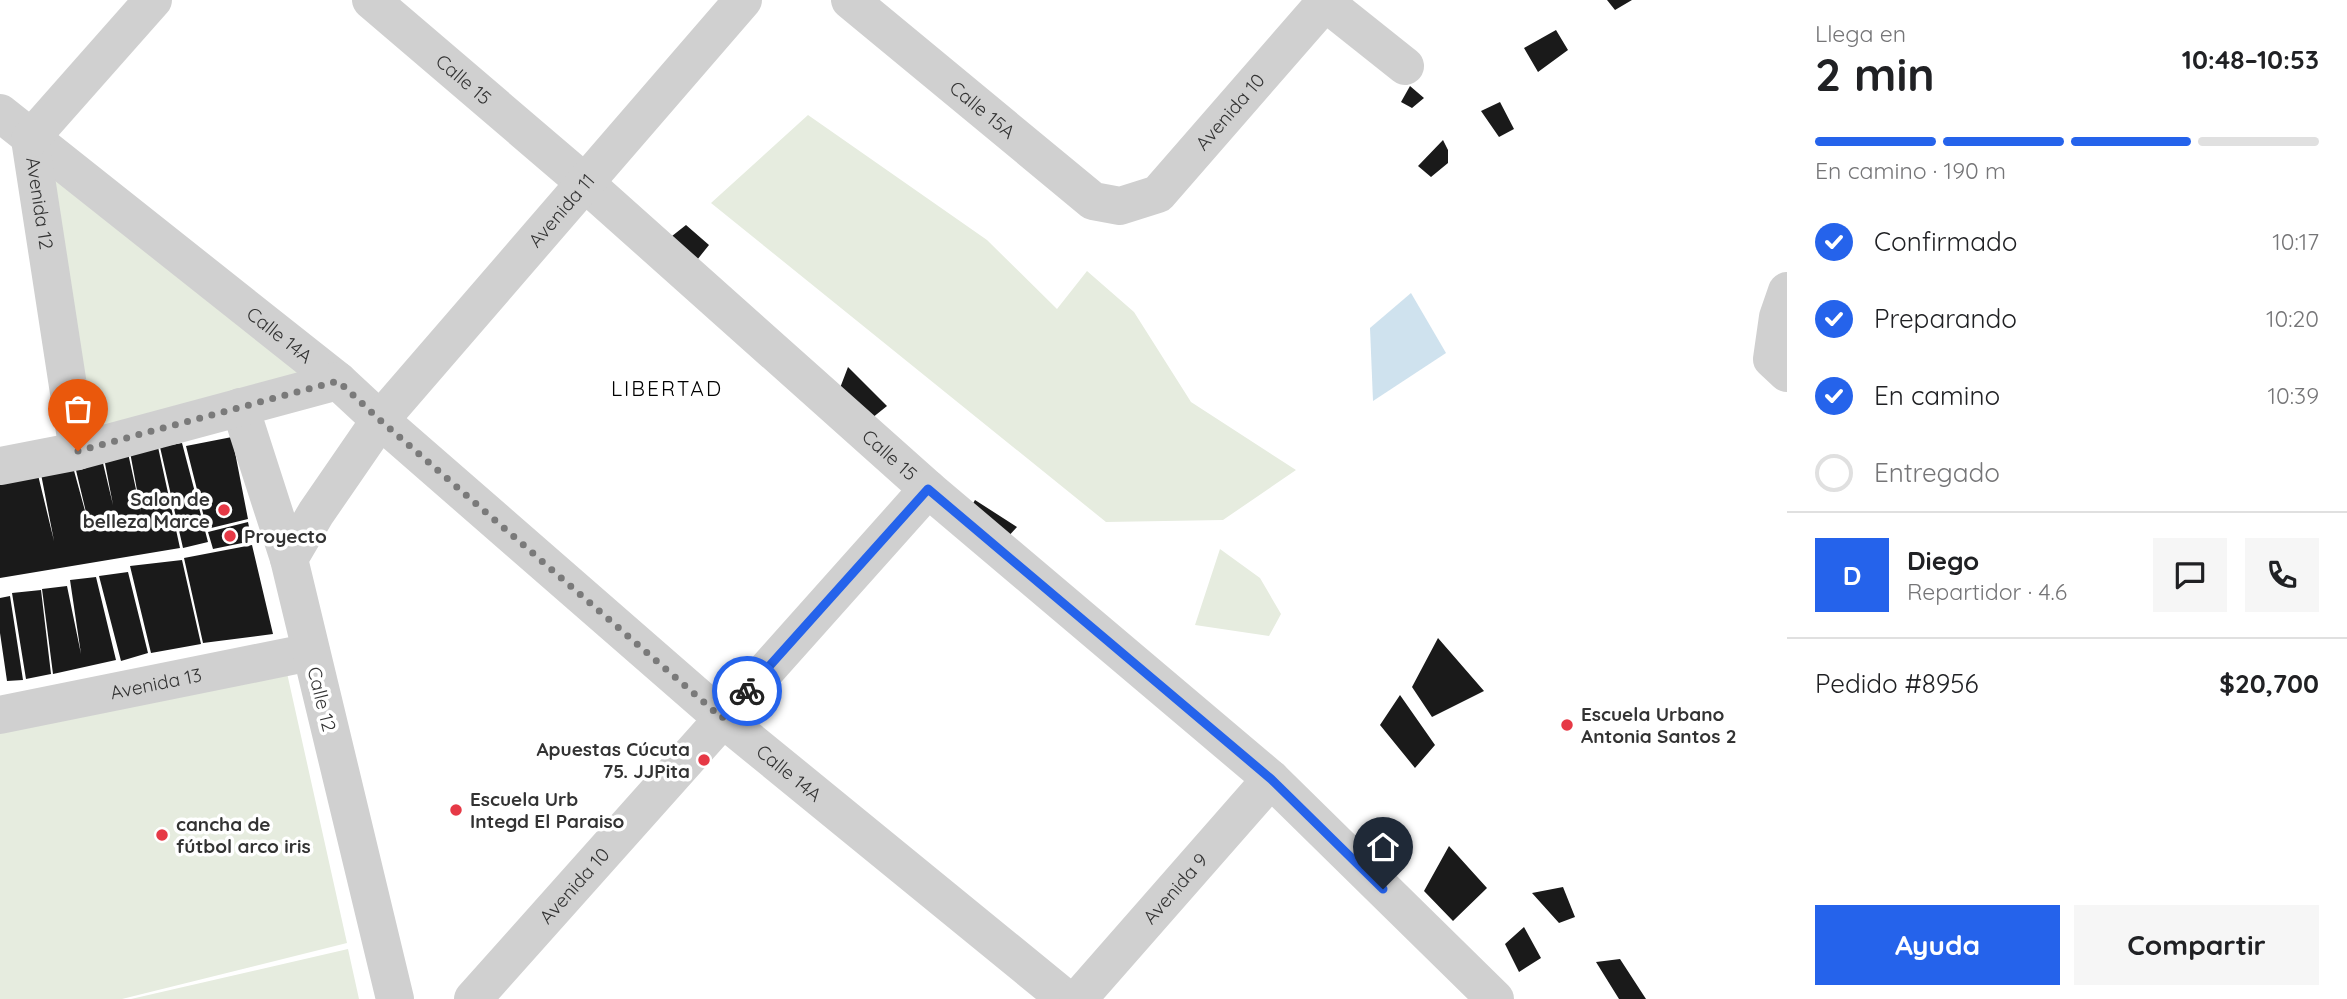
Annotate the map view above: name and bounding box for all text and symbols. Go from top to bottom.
text: Llega en [1815,19,1906,48]
text: 10:48–10:53 [2182,43,2319,76]
text: 2 min [1815,45,1935,103]
street label: Calle 15 [431,49,497,110]
street label: Avenida 10 [1190,68,1270,155]
street label: Calle 15A [945,75,1020,144]
street label: Avenida 12 [21,155,59,251]
text: En camino · 190 m [1815,156,2006,185]
street label: Avenida 11 [523,168,600,252]
icon: check [1815,223,1853,261]
text: Confirmado [1874,225,2018,258]
text: 10:17 [2272,227,2319,256]
icon: check [1815,300,1853,338]
street label: Calle 14A [242,301,318,368]
text: Preparando [1874,302,2017,335]
text: 10:20 [2266,304,2319,333]
district label: LIBERTAD [611,375,723,401]
icon: check [1815,377,1853,415]
pin [48,379,108,451]
text: En camino [1874,379,2000,412]
text: 10:39 [2268,381,2319,410]
icon: bag [59,390,97,428]
street label: Calle 15 [857,424,922,486]
text: Entregado [1874,456,2000,489]
place label: Salon de belleza Marce [83,487,210,533]
marker: Salon de belleza Marce [216,502,232,518]
place label: Proyecto [244,524,327,548]
marker: Proyecto [222,528,238,544]
button: chat [2153,538,2227,612]
button: phone [2245,538,2319,612]
text: Diego [1907,544,1979,577]
text: D [1843,559,1861,592]
text: Repartidor · 4.6 [1907,577,2067,606]
courier [712,656,782,726]
street label: Avenida 13 [108,662,204,704]
street label: Calle 12 [302,664,342,734]
text: Pedido #8956 [1815,667,1979,700]
text: $20,700 [2219,667,2319,700]
icon: bike [728,672,766,710]
place label: Escuela Urbano Antonia Santos 2 [1581,702,1736,748]
marker: Escuela Urbano Antonia Santos 2 [1559,717,1575,733]
place label: Apuestas Cúcuta 75. JJPita [536,737,690,783]
street label: Calle 14A [752,739,827,807]
marker: Apuestas Cúcuta 75. JJPita [696,752,712,768]
place label: Escuela Urb Integd El Paraiso [470,787,625,833]
marker: Escuela Urb Integd El Paraiso [448,802,464,818]
place label: cancha de fútbol arco iris [176,812,311,858]
pin [1353,817,1413,889]
marker: cancha de fútbol arco iris [154,827,170,843]
icon: home [1364,828,1402,866]
street label: Avenida 10 [534,842,614,929]
street label: Avenida 9 [1137,848,1212,929]
button: Ayuda [1815,905,2060,985]
button: Compartir [2074,905,2319,985]

